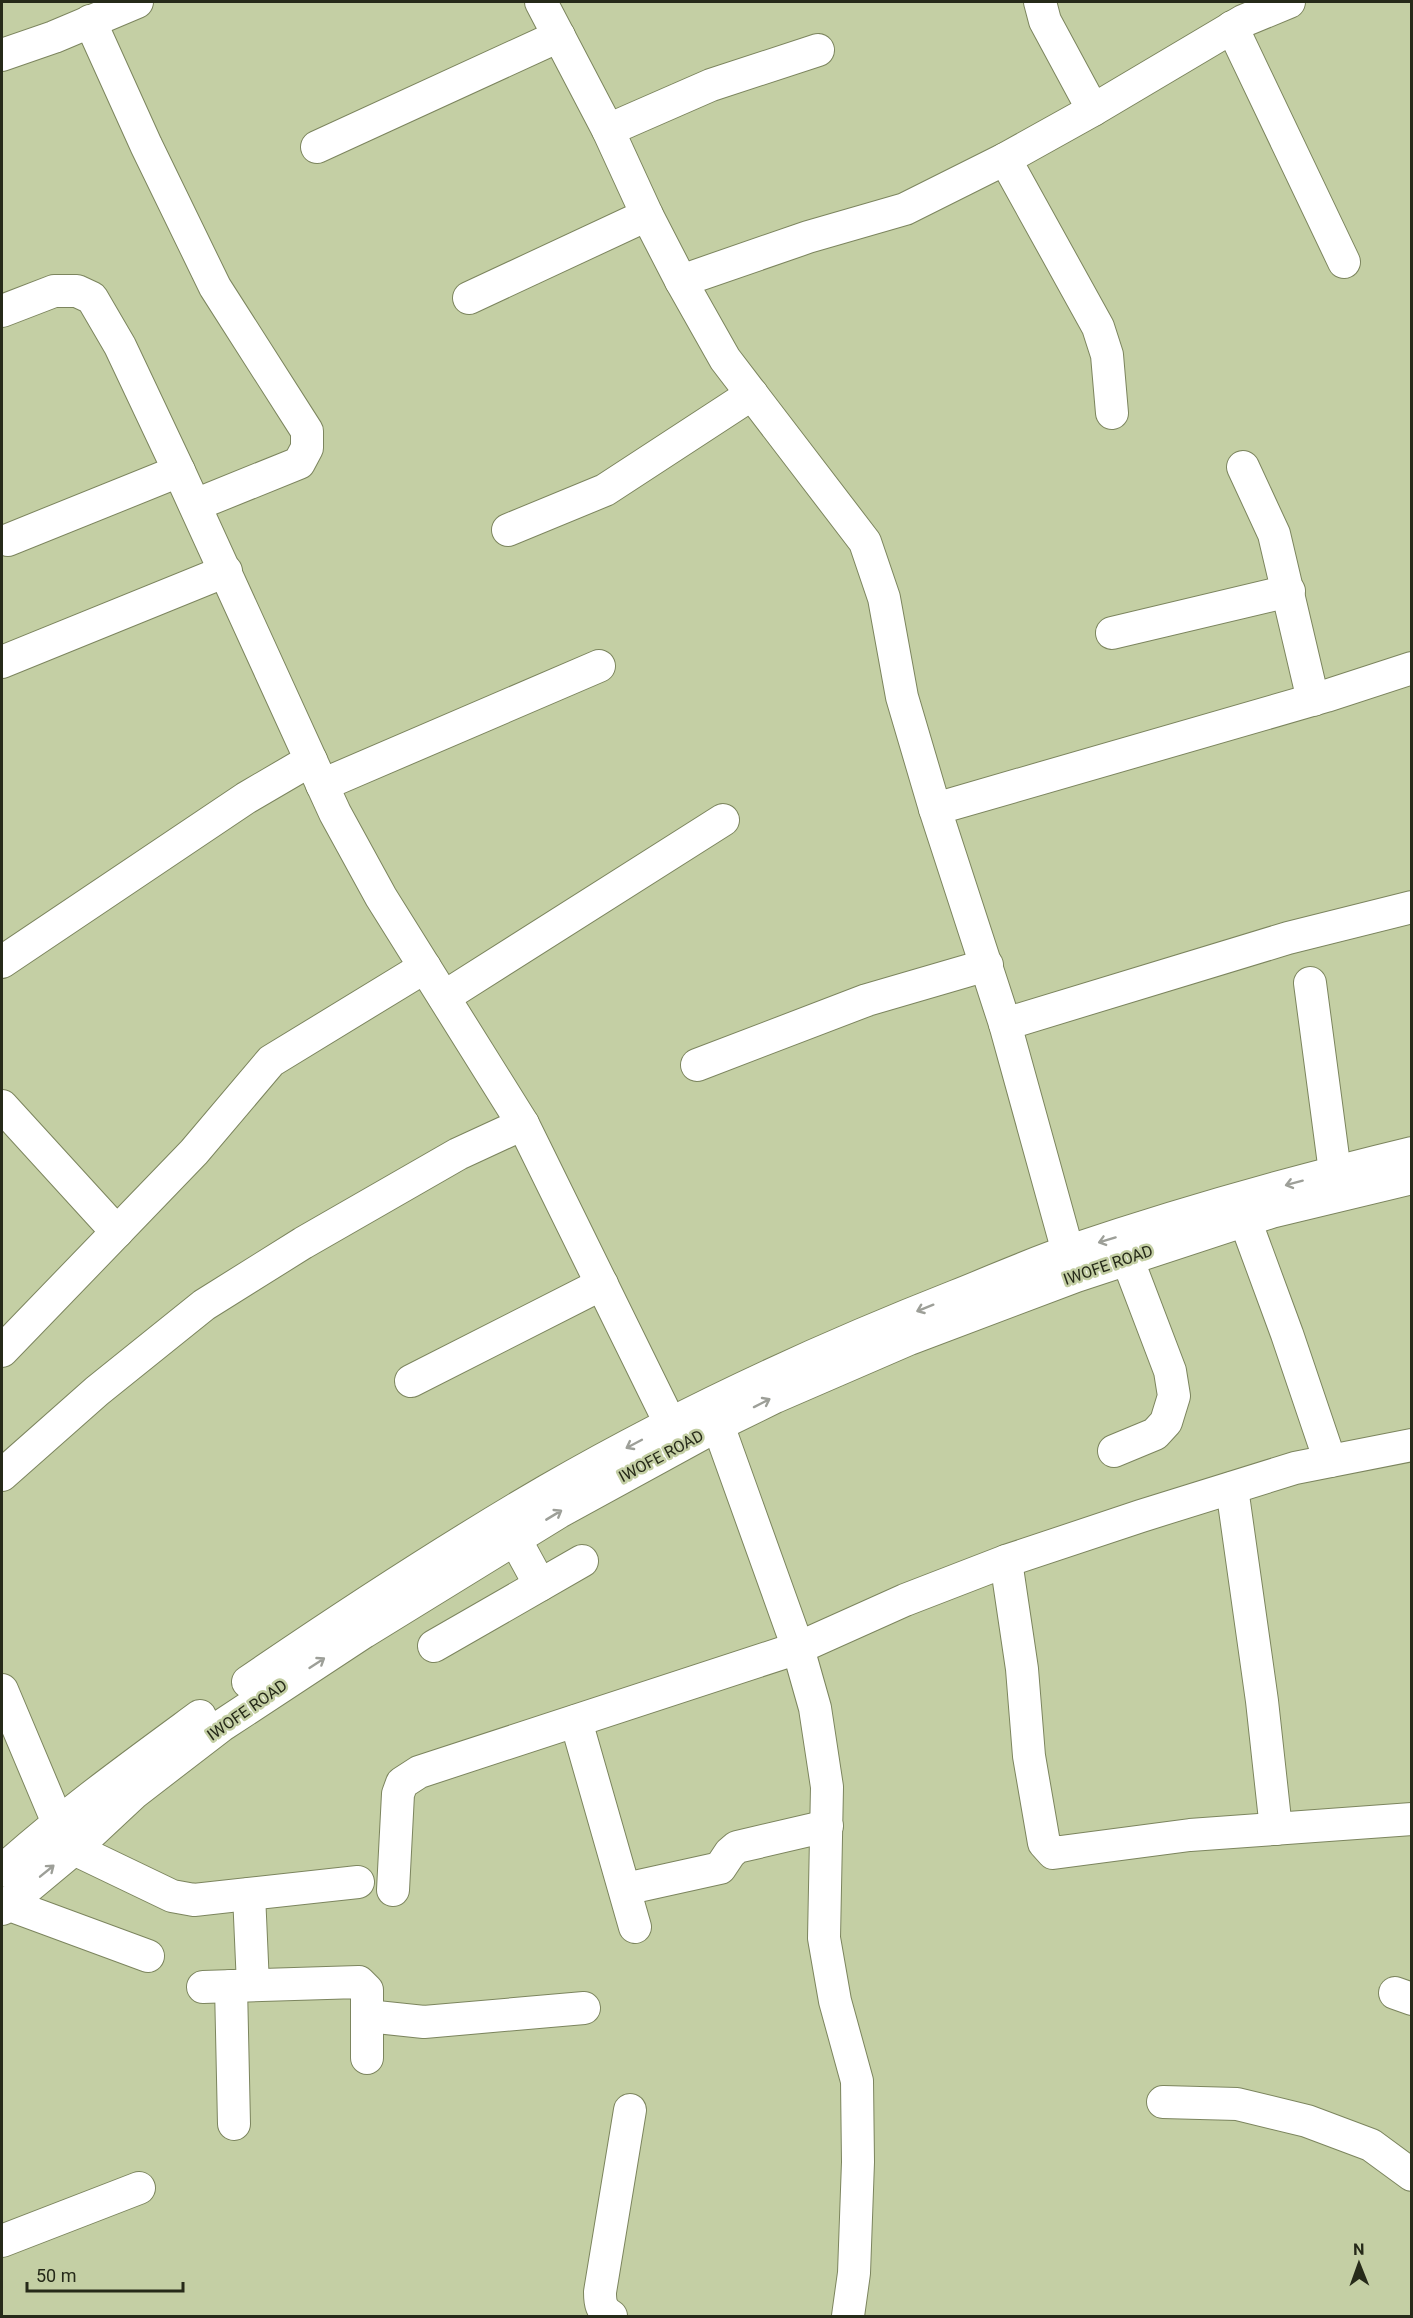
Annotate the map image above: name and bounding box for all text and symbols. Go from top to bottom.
one-way arrow [1285,1178,1304,1189]
one-way arrow [1098,1235,1117,1246]
street label: IWOFE ROAD [1061,1241,1155,1289]
one-way arrow [916,1304,934,1315]
one-way arrow [753,1397,771,1409]
street label: IWOFE ROAD [615,1426,707,1486]
one-way arrow [626,1438,643,1450]
one-way arrow [545,1509,562,1521]
one-way arrow [308,1656,325,1668]
street label: IWOFE ROAD [203,1676,291,1744]
one-way arrow [39,1865,55,1878]
north arrow [1329,2234,1389,2294]
text: N [1353,2240,1365,2259]
scale bar [27,2255,183,2293]
text: 50 m [36,2265,76,2286]

